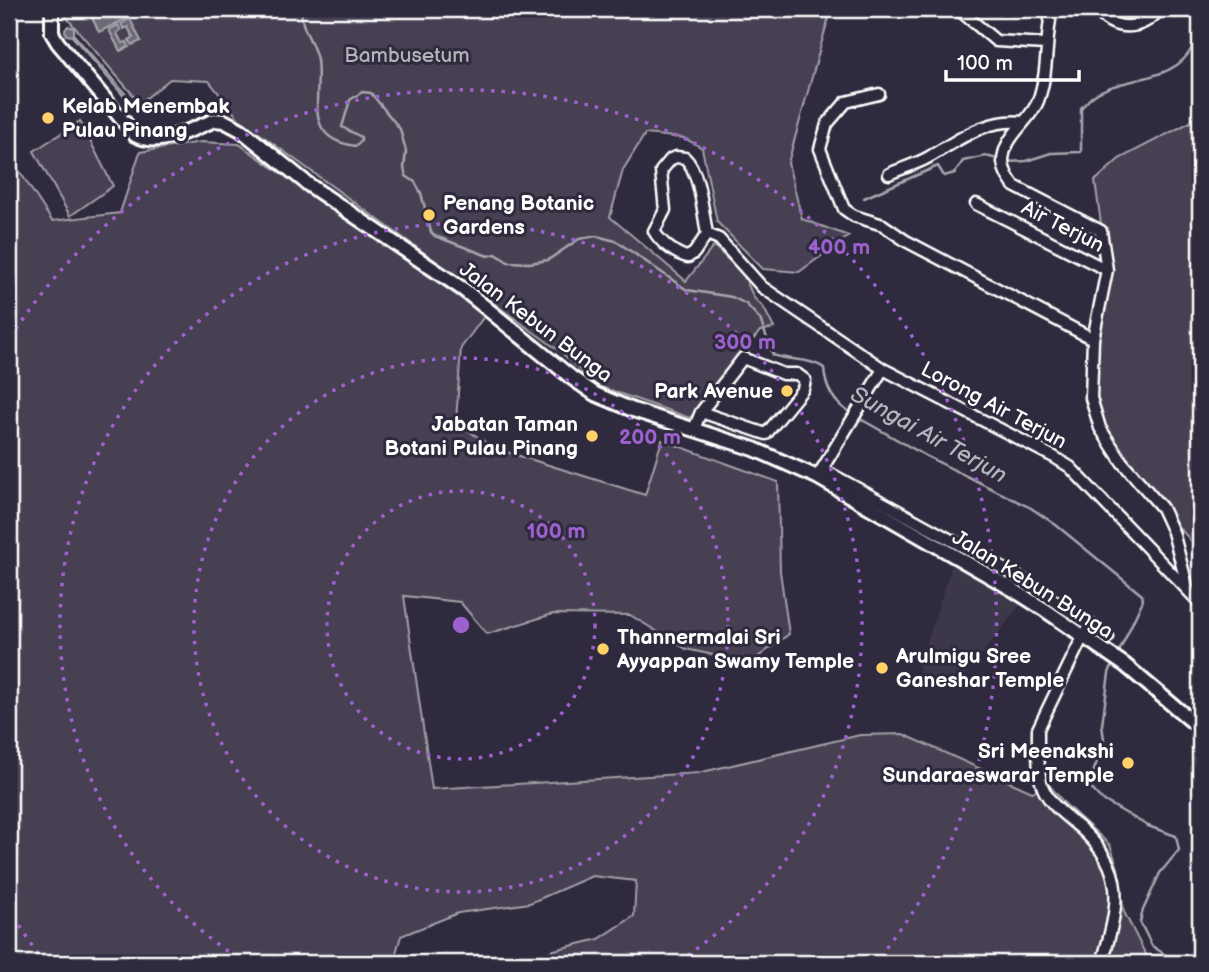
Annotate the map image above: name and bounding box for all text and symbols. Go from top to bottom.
scale bar [946,38,1080,82]
park label: Bambusetum [344,43,470,68]
text: 100 m [957,51,1013,76]
place label: Kelab Menembak Pulau Pinang [62,94,229,143]
marker: Kelab Menembak Pulau Pinang [40,110,56,126]
place label: Penang Botanic Gardens [443,191,594,240]
street label: Air Terjun [1017,195,1108,258]
marker: Penang Botanic Gardens [421,207,437,223]
text: 400 m [808,235,870,260]
street label: Jalan Kebun Bunga [454,257,617,388]
text: 300 m [714,330,776,355]
street label: Lorong Air Terjun [917,357,1071,454]
place label: Park Avenue [654,379,773,404]
water label: Sungai Air Terjun [845,380,1012,489]
marker: Park Avenue [779,383,795,399]
place label: Jabatan Taman Botani Pulau Pinang [385,412,578,461]
text: 200 m [619,425,681,450]
marker: Jabatan Taman Botani Pulau Pinang [584,428,600,444]
text: 100 m [527,519,585,544]
street label: Jalan Kebun Bunga [948,525,1118,644]
centre of rings [449,613,473,637]
place label: Thannermalai Sri Ayyappan Swamy Temple [616,625,854,674]
marker: Thannermalai Sri Ayyappan Swamy Temple [595,641,611,657]
place label: Arulmigu Sree Ganeshar Temple [895,644,1064,693]
marker: Arulmigu Sree Ganeshar Temple [874,660,890,676]
place label: Sri Meenakshi Sundaraeswarar Temple [882,739,1114,788]
marker: Sri Meenakshi Sundaraeswarar Temple [1120,755,1136,771]

